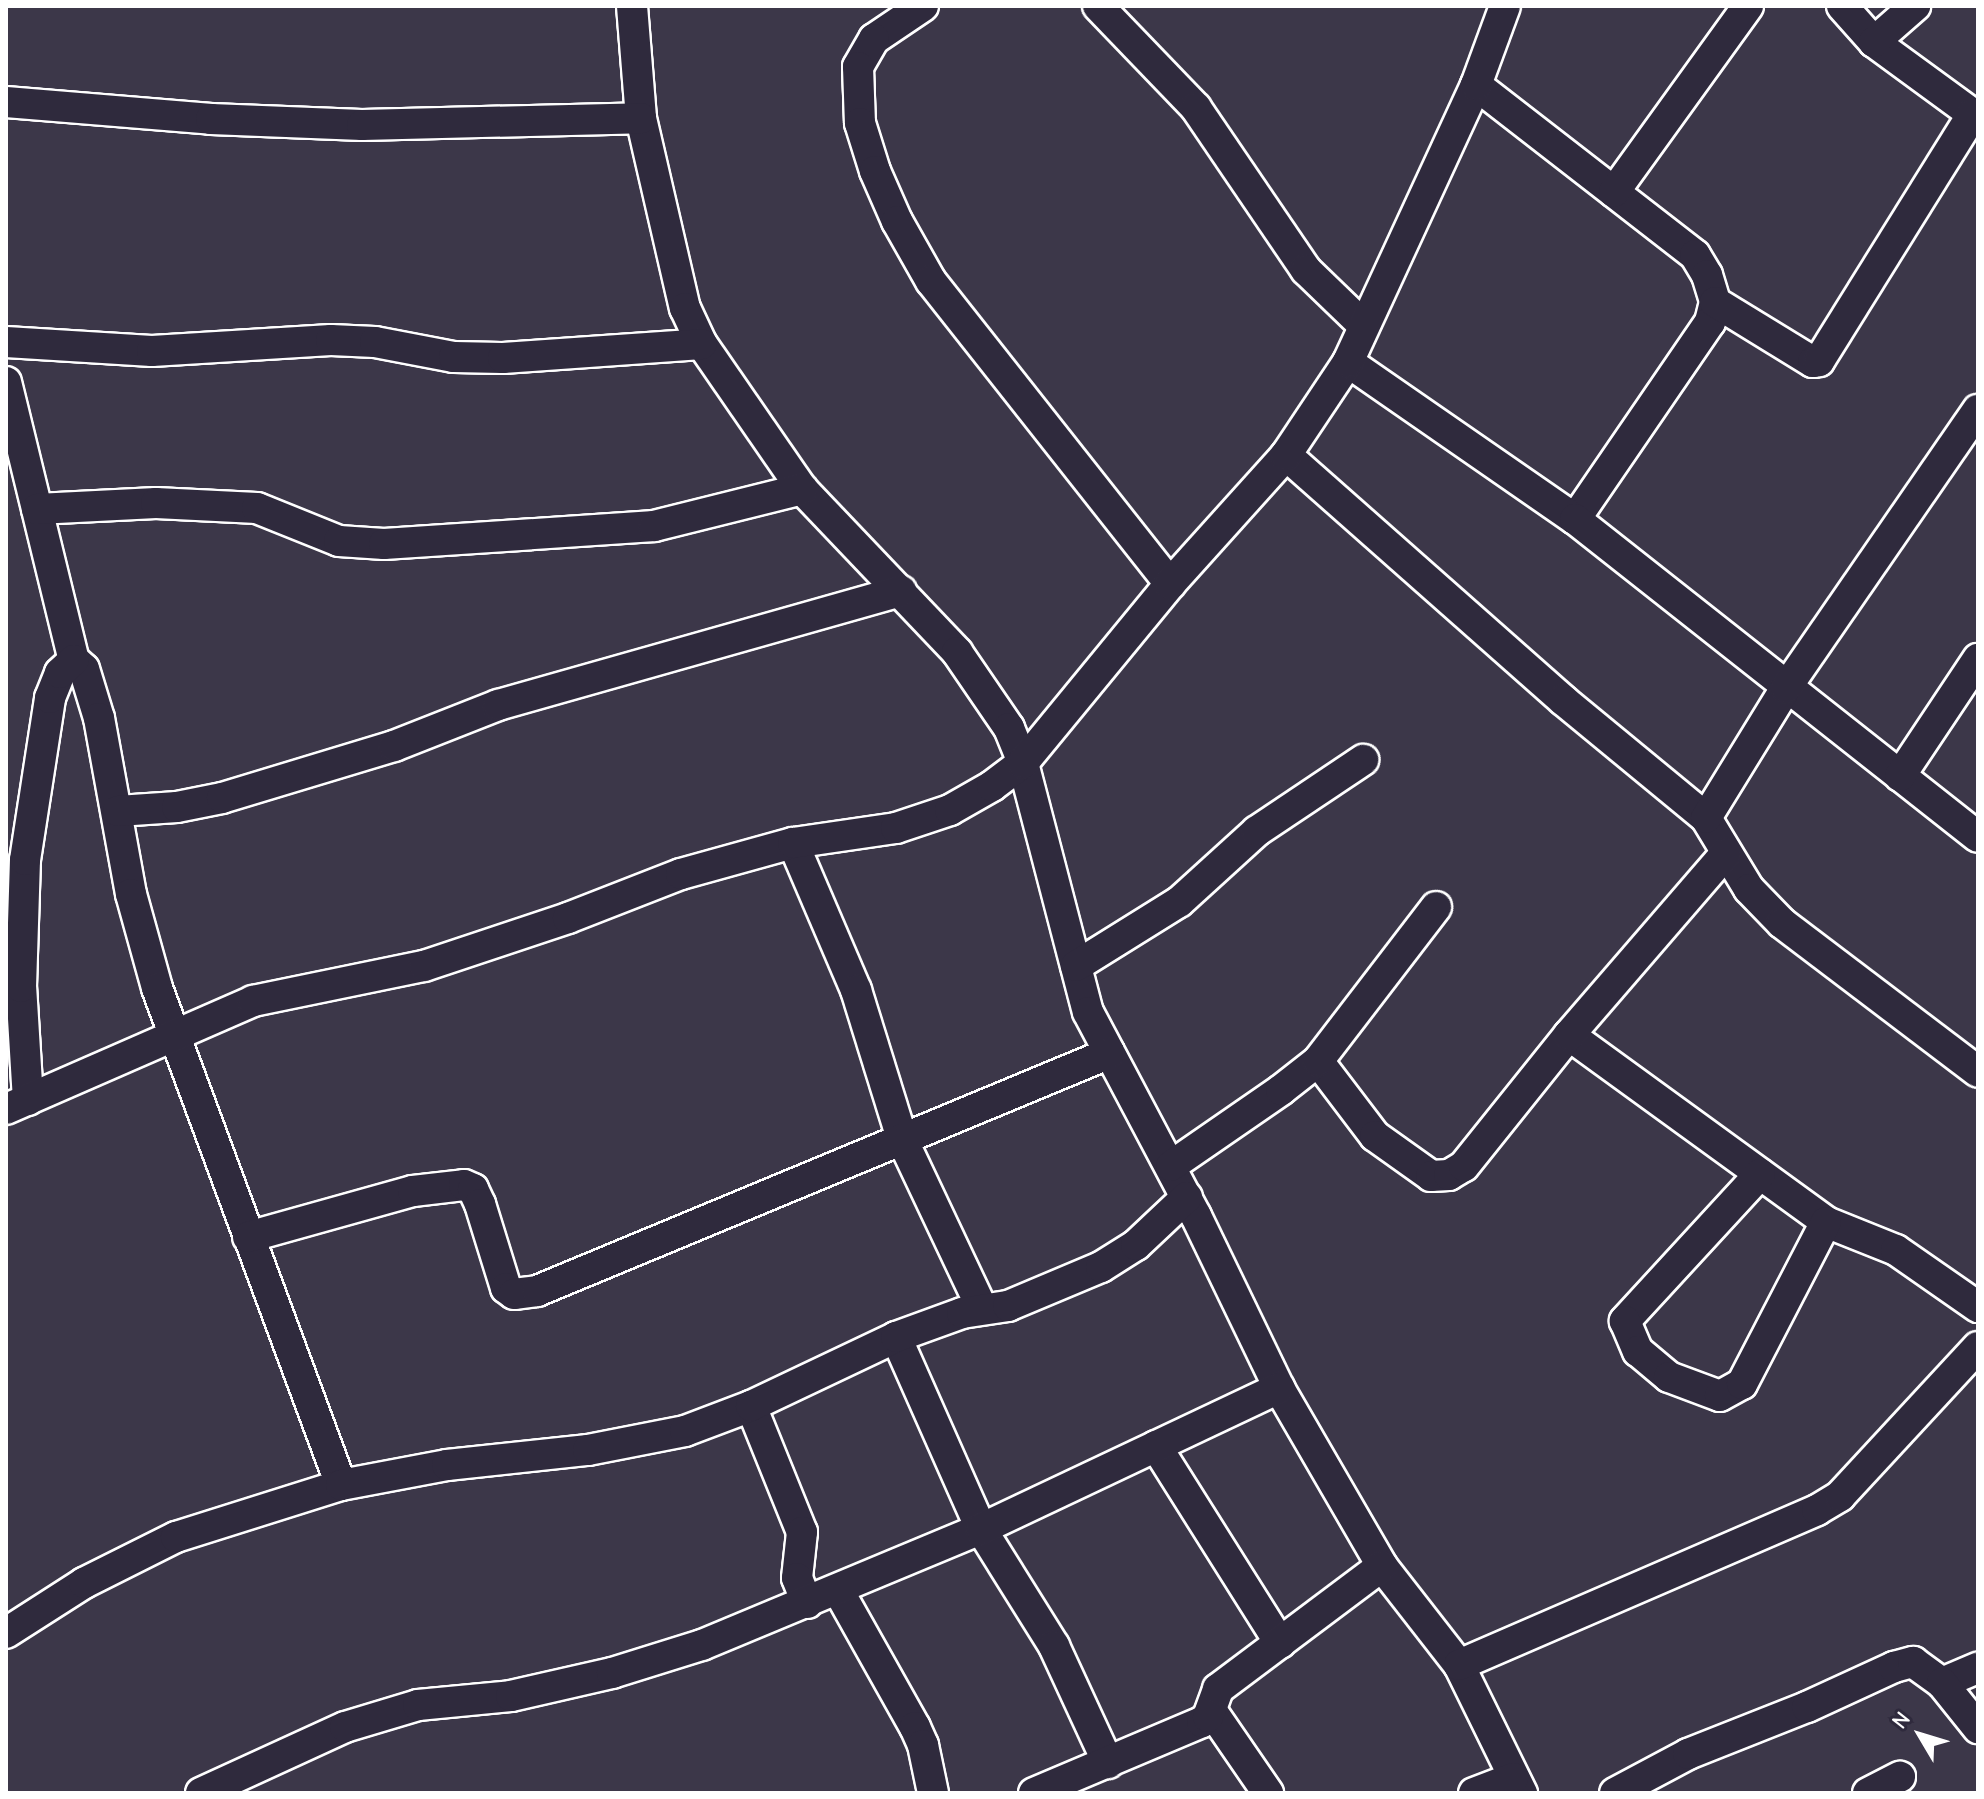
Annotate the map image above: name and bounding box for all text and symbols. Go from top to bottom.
north arrow [1880,1695,1960,1775]
text: N [1886,1707,1916,1734]

